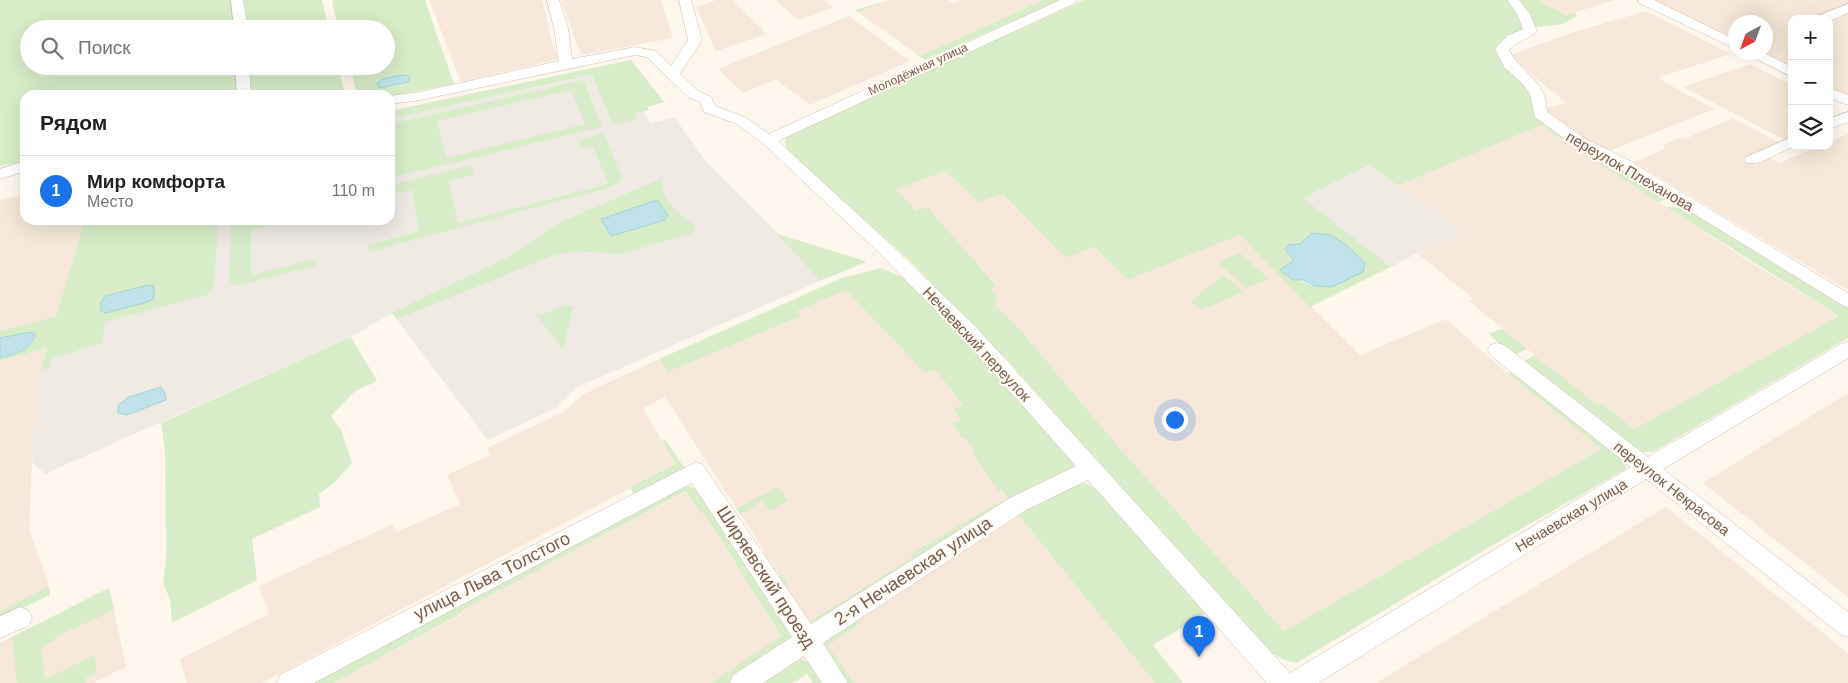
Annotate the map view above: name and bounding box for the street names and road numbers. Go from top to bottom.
street label: Молодёжная улица [866,40,970,98]
street label: переулок Плеханова [1563,128,1697,215]
street label: Нечаевский переулок [920,283,1035,405]
street label: переулок Некрасова [1611,437,1734,539]
street label: Нечаевская улица [1512,475,1630,555]
street label: Ширяевский проезд [713,502,820,652]
street label: 2-я Нечаевская улица [831,512,996,629]
street label: улица Льва Толстого [410,528,574,624]

